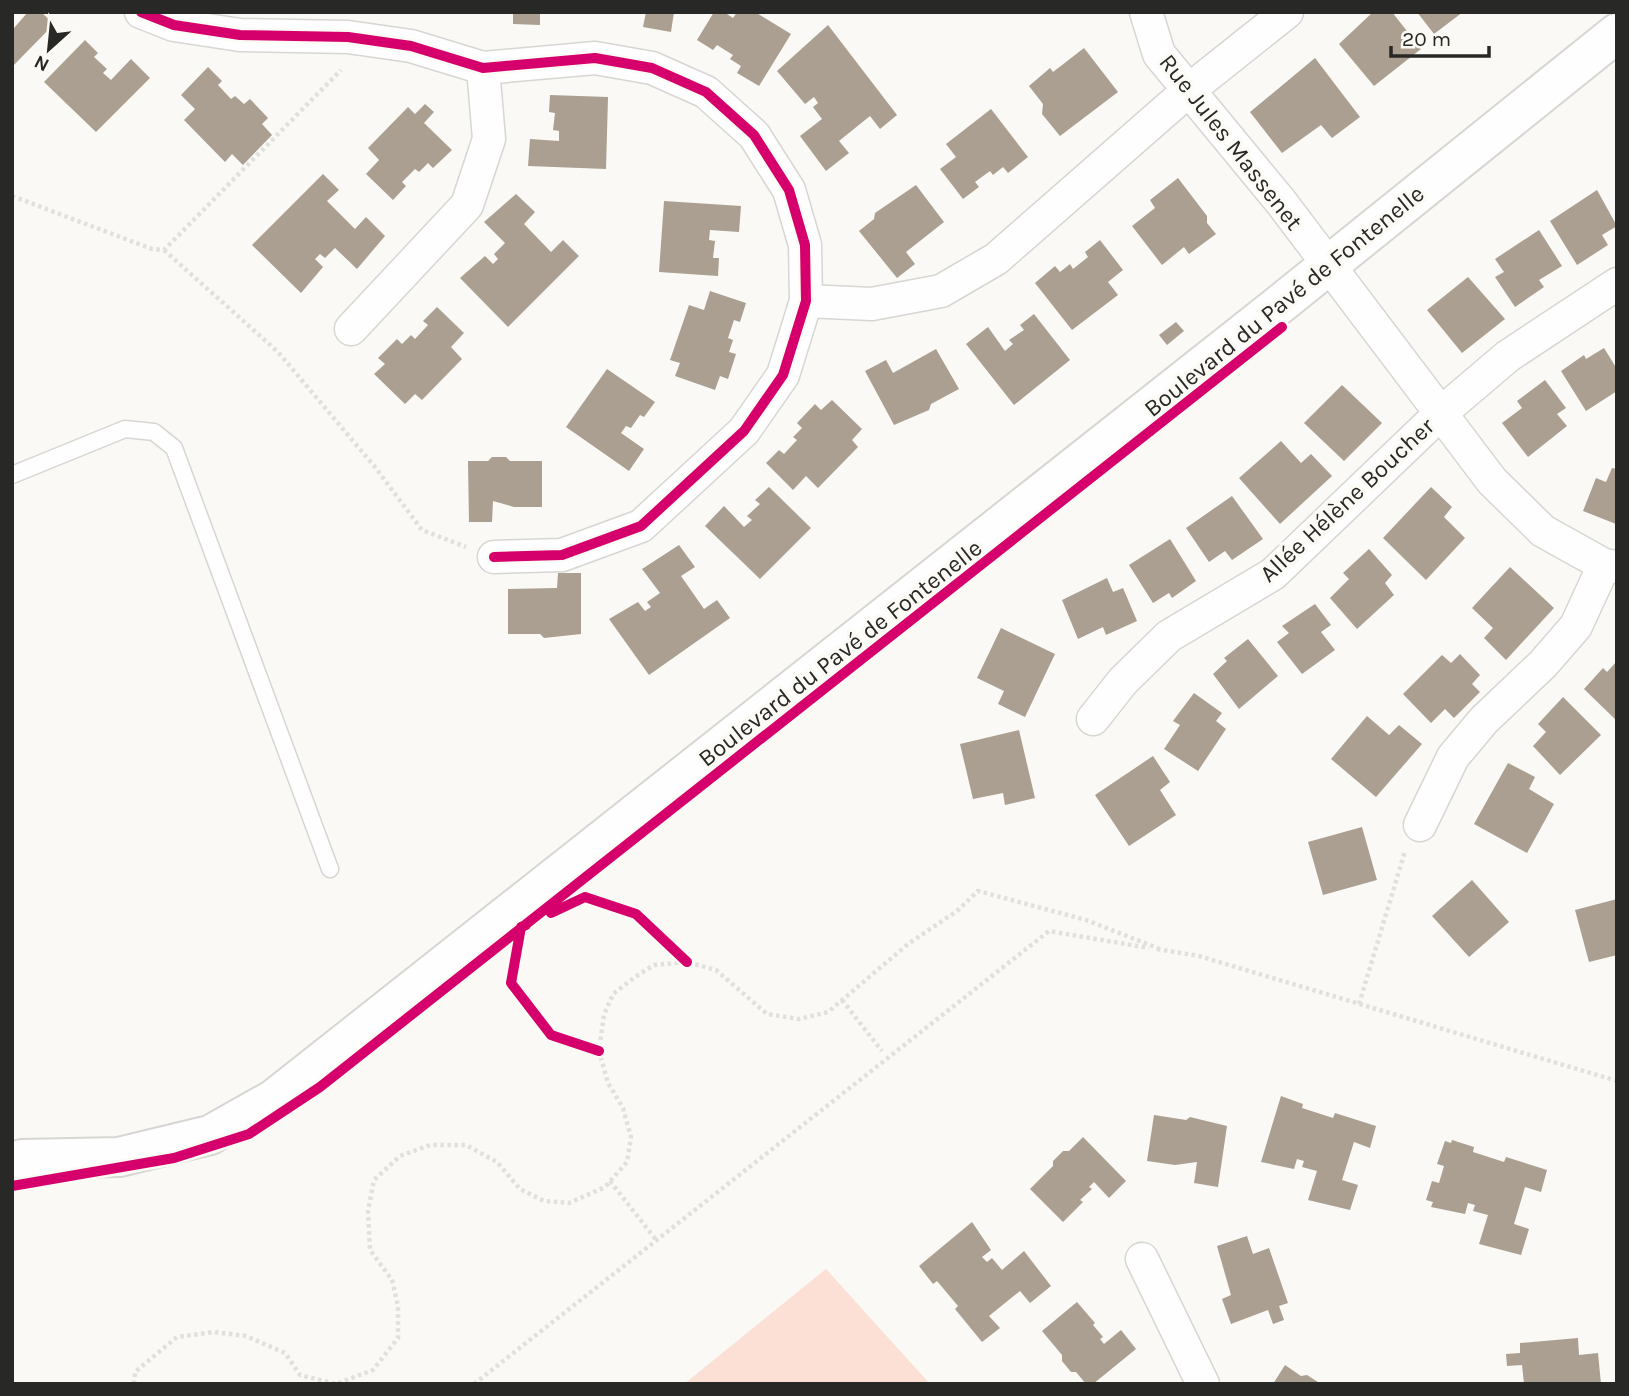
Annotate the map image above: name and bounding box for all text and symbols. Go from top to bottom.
north arrow [14,14,84,84]
scale bar [1391,14,1489,58]
text: 20 m [1402,27,1451,51]
street label: Rue Jules Massenet [1154,48,1308,236]
text: N [31,50,53,76]
street label: Boulevard du Pavé de Fontenelle [1138,179,1430,423]
street label: Allée Hélène Boucher [1254,412,1440,588]
street label: Boulevard du Pavé de Fontenelle [693,534,987,772]

